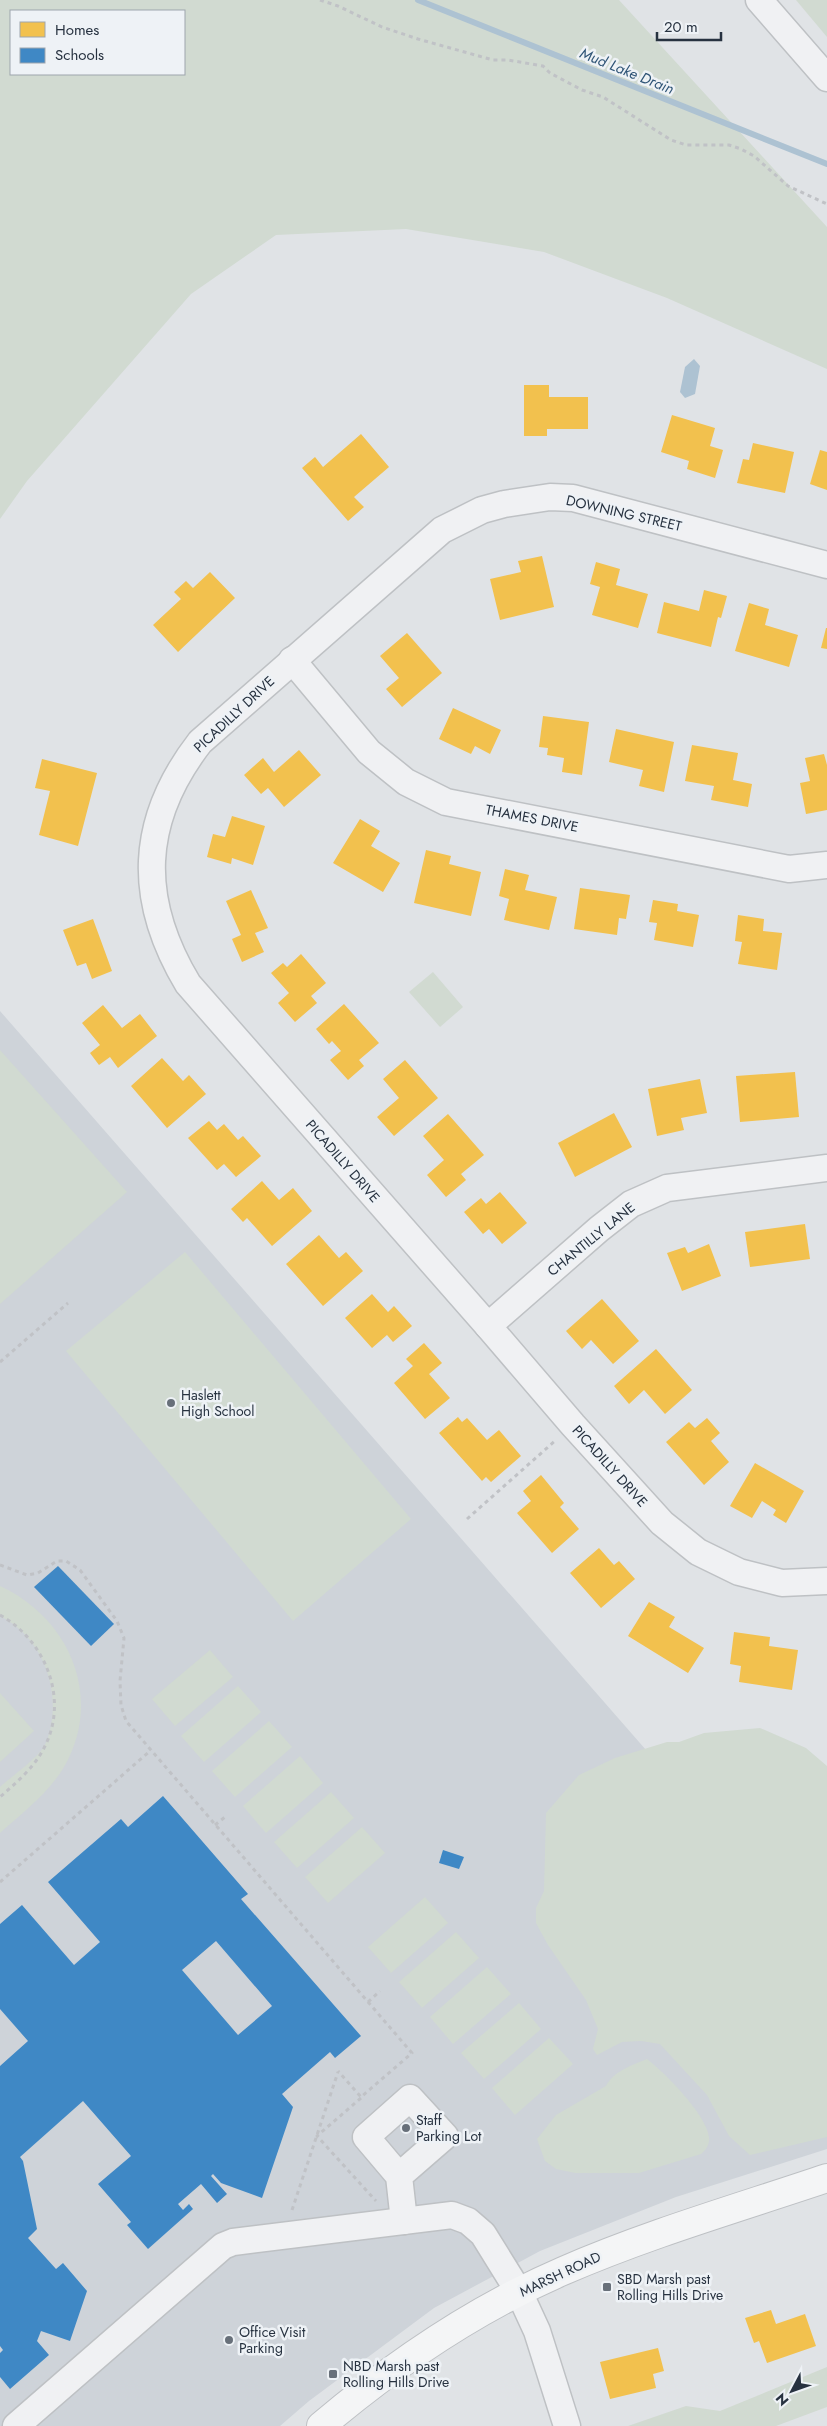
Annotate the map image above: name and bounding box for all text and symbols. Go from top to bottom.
legend [10,10,185,75]
scale bar [657,10,721,42]
text: 20 m [664,16,698,38]
text: Homes [55,19,99,41]
water label: Mud Lake Drain [577,42,677,100]
text: Schools [55,44,104,66]
street label: DOWNING STREET [564,490,684,536]
street label: PICADILLY DRIVE [189,671,279,757]
street label: THAMES DRIVE [484,799,580,837]
street label: PICADILLY DRIVE [301,1115,385,1207]
street label: CHANTILLY LANE [543,1197,639,1281]
place label: Haslett High School [181,1385,254,1421]
marker: Haslett High School [165,1397,177,1409]
street label: PICADILLY DRIVE [568,1421,652,1511]
place label: Staff Parking Lot [416,2110,482,2146]
marker: Staff Parking Lot [400,2122,412,2134]
street label: MARSH ROAD [516,2246,604,2302]
place label: SBD Marsh past Rolling Hills Drive [617,2269,723,2305]
marker: SBD Marsh past Rolling Hills Drive [601,2281,613,2293]
place label: Office Visit Parking [239,2322,306,2358]
marker: Office Visit Parking [223,2334,235,2346]
place label: NBD Marsh past Rolling Hills Drive [343,2356,449,2392]
north arrow [767,2366,817,2416]
marker: NBD Marsh past Rolling Hills Drive [327,2368,339,2380]
text: N [771,2389,793,2410]

